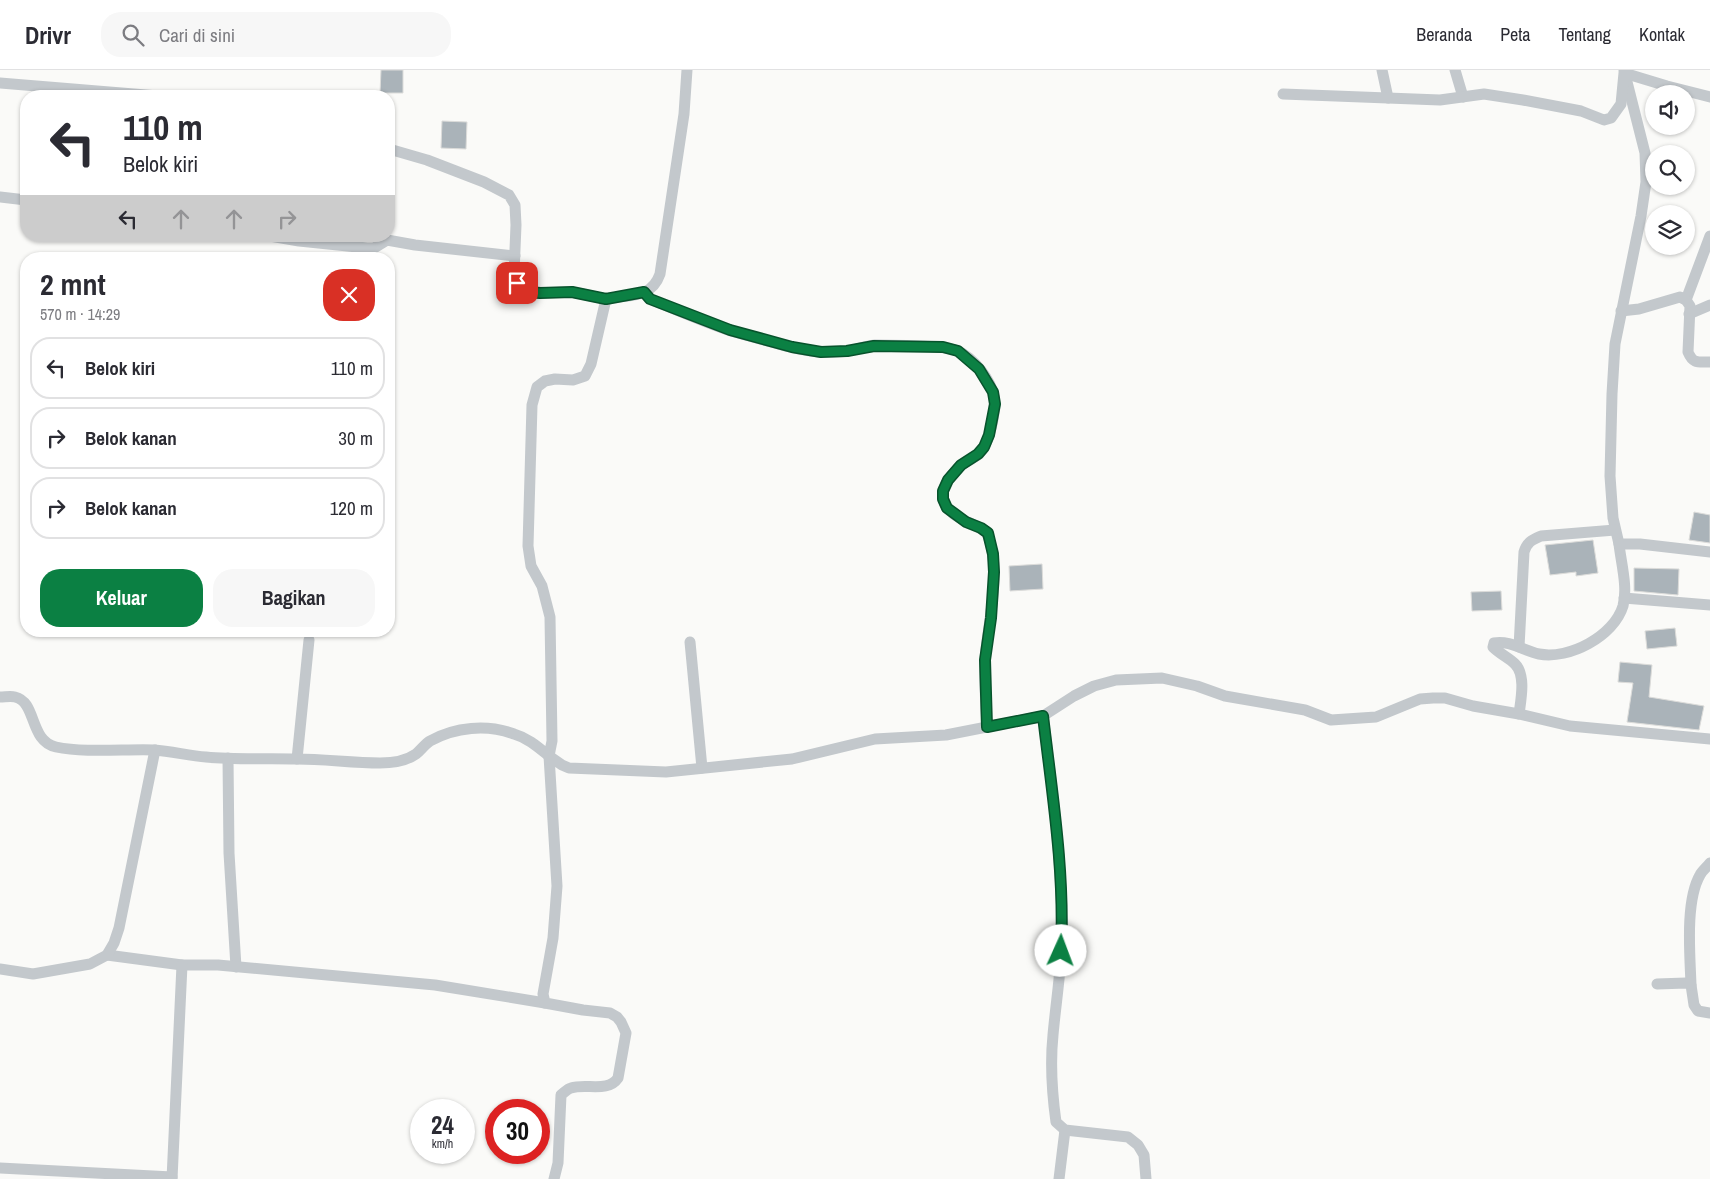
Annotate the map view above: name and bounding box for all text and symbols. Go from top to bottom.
search box [101,12,451,57]
text: Drivr [25,19,71,51]
icon: search [119,21,147,49]
text: Cari di sini [159,22,235,48]
text: Beranda [1416,22,1472,47]
text: Peta [1500,22,1531,47]
text: Tentang [1559,22,1611,47]
text: Kontak [1639,22,1685,47]
map controls [1645,85,1695,255]
button: sound [1645,85,1695,135]
text: 110 m [123,104,203,151]
icon: left [40,110,105,175]
button: search [1645,145,1695,195]
text: Belok kiri [123,149,198,179]
icon: left [114,205,142,233]
icon: ahead [167,205,195,233]
icon: ahead [220,205,248,233]
icon: right [273,205,301,233]
button: layers [1645,205,1695,255]
pin [496,262,538,304]
text: 2 mnt [40,264,106,304]
button: close [323,269,375,321]
icon: arrive [503,269,531,297]
text: 570 m · 14:29 [40,303,120,325]
icon: left [42,354,70,382]
text: Belok kiri [85,355,155,381]
text: 110 m [331,355,373,381]
icon: right [42,424,70,452]
text: Belok kanan [85,425,177,451]
text: 30 m [338,425,373,451]
icon: right [42,494,70,522]
text: Belok kanan [85,495,177,521]
text: 120 m [330,495,373,521]
button: Keluar [40,569,203,627]
button: Bagikan [213,569,375,627]
position arrow [1034,924,1086,976]
speed limit sign: 30 [485,1099,550,1164]
text: 24 [431,1108,454,1142]
text: km/h [432,1136,453,1152]

